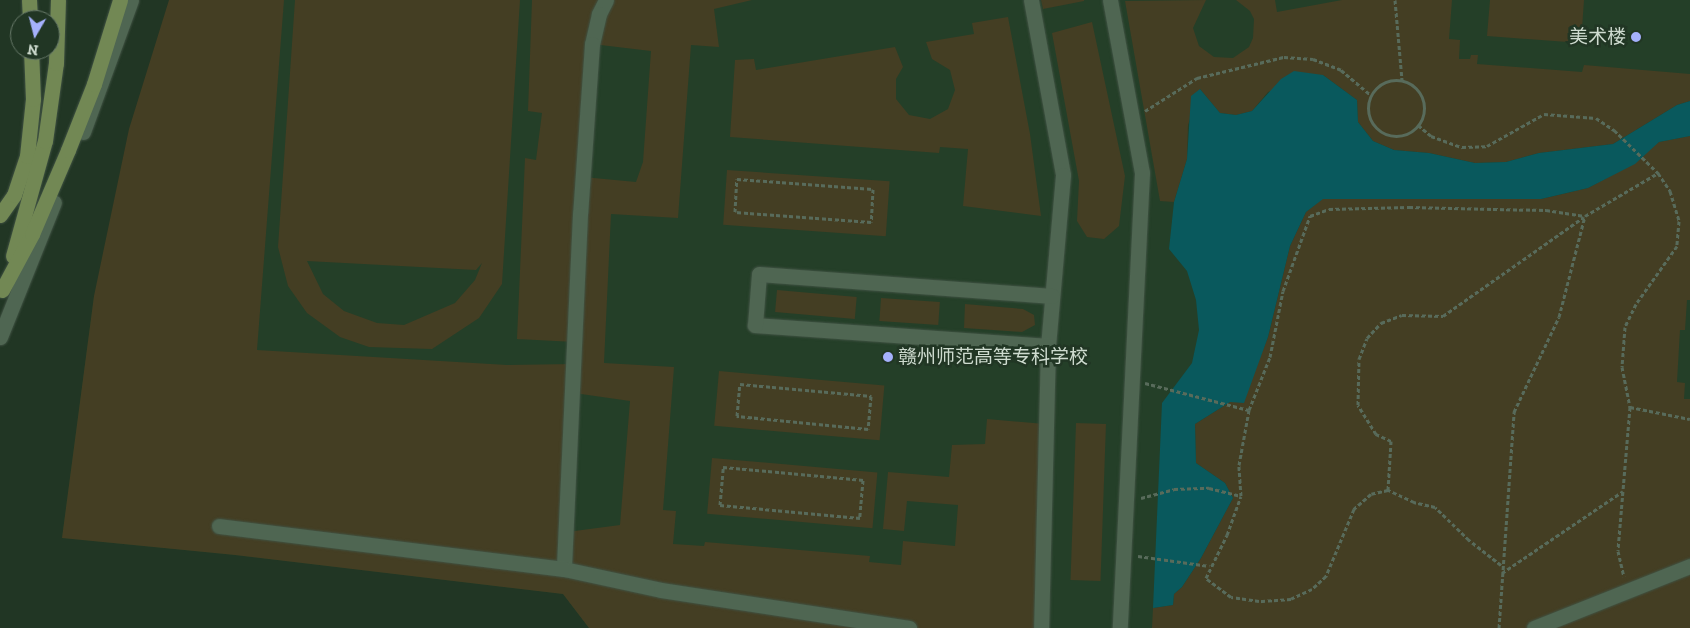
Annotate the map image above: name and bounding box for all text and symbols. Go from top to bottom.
north arrow [10,10,60,60]
place label: 美术楼 [1569,26,1626,48]
marker: 美术楼 [1630,31,1642,43]
text: N [27,40,39,59]
place label: 赣州师范高等专科学校 [898,346,1088,368]
marker: 赣州师范高等专科学校 [882,351,894,363]

